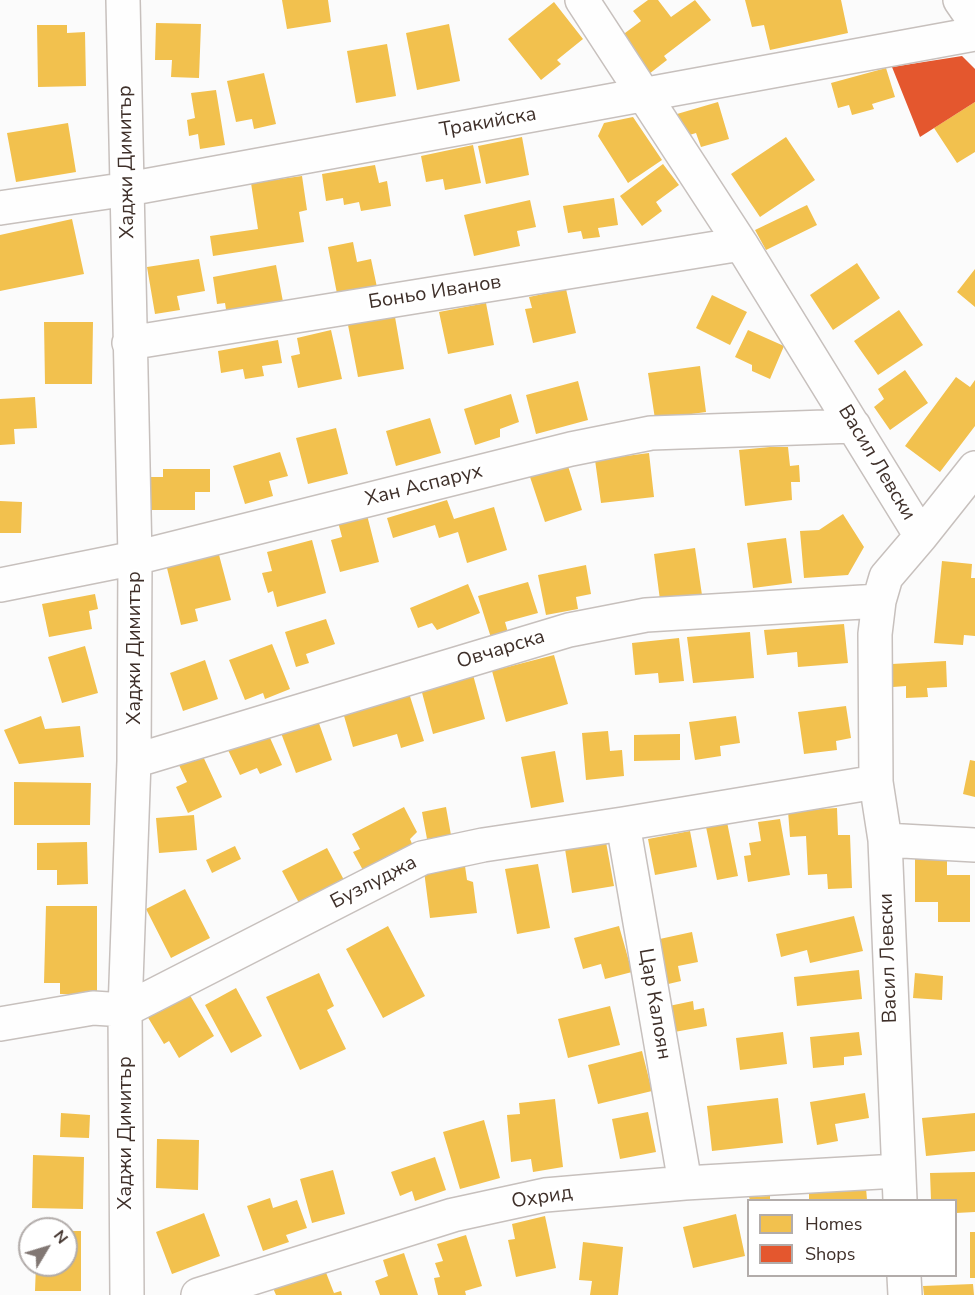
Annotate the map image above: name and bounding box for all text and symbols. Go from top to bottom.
street label: Хаджи Димитър [114,85,140,239]
street label: Тракийска [438,103,538,143]
street label: Боньо Иванов [367,271,503,315]
street label: Васил Левски [832,401,920,525]
street label: Хан Аспарух [363,460,485,512]
street label: Хаджи Димитър [123,571,147,725]
street label: Овчарска [454,625,548,675]
street label: Бузлуджа [327,851,421,915]
street label: Васил Левски [875,892,903,1024]
street label: Цар Калоян [632,947,676,1061]
street label: Хаджи Димитър [114,1056,138,1210]
street label: Охрид [510,1181,574,1215]
legend [747,1199,957,1277]
text: Homes [805,1212,862,1236]
north arrow [18,1217,78,1277]
text: N [48,1226,73,1249]
text: Shops [805,1242,855,1266]

